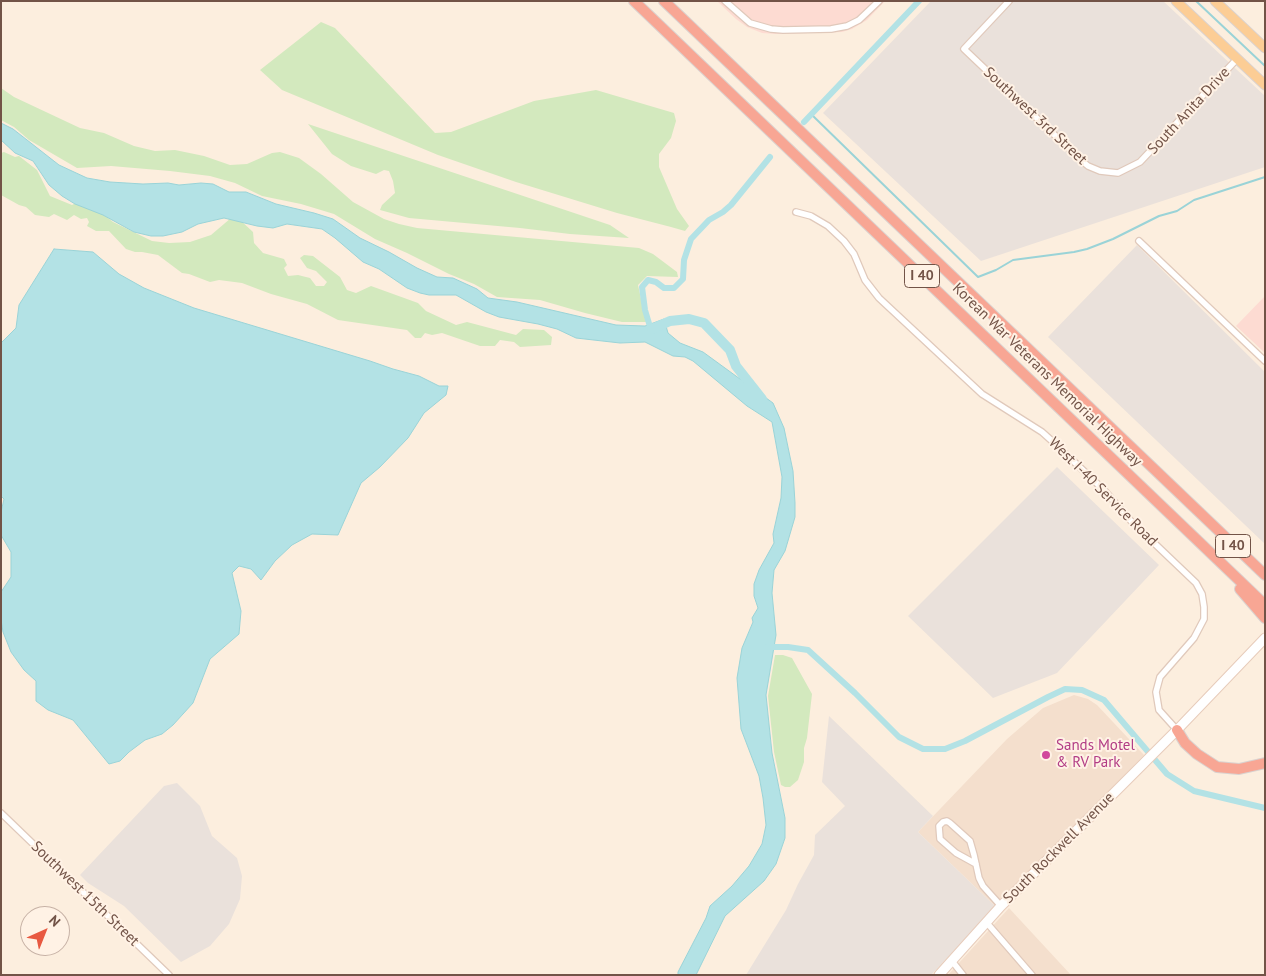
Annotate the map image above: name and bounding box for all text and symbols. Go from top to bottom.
street label: Southwest 3rd Street [980,63,1090,169]
street label: South Anita Drive [1144,64,1234,158]
road number: I 40 [904,264,940,288]
street label: Korean War Veterans Memorial Highway [948,279,1146,471]
street label: West I-40 Service Road [1045,434,1161,550]
road number: I 40 [1216,534,1250,558]
place label: Sands Motel & RV Park [1056,737,1135,772]
marker: Sands Motel & RV Park [1040,749,1052,761]
street label: South Rockwell Avenue [1000,789,1118,907]
street label: Southwest 15th Street [27,838,143,950]
north arrow [20,906,70,956]
text: N [45,911,64,931]

